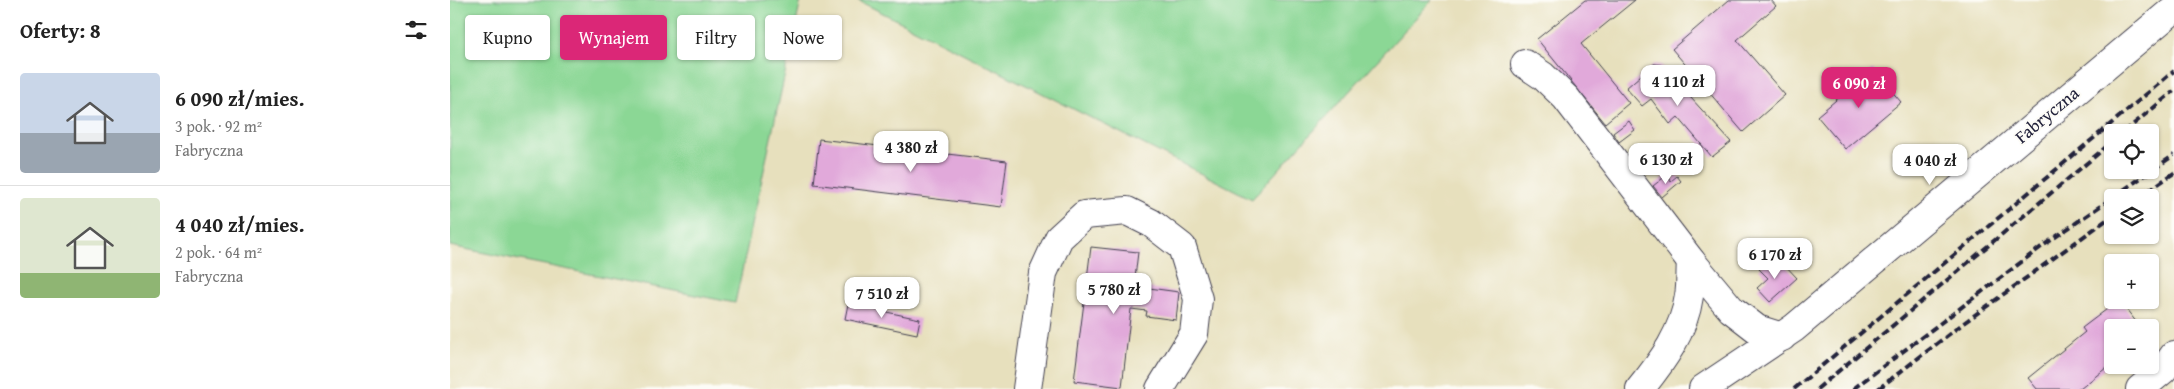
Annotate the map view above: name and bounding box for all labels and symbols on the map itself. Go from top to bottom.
pin: 4 110 zł [1626,64,1730,107]
pin: 6 090 zł [1807,66,1911,109]
street label: Fabryczna [2009,79,2085,150]
pin: 4 380 zł [859,130,963,173]
pin: 6 130 zł [1614,142,1718,185]
pin: 4 040 zł [1878,144,1982,186]
pin: 6 170 zł [1723,238,1827,280]
pin: 5 780 zł [1062,272,1166,315]
pin: 7 510 zł [830,276,934,319]

